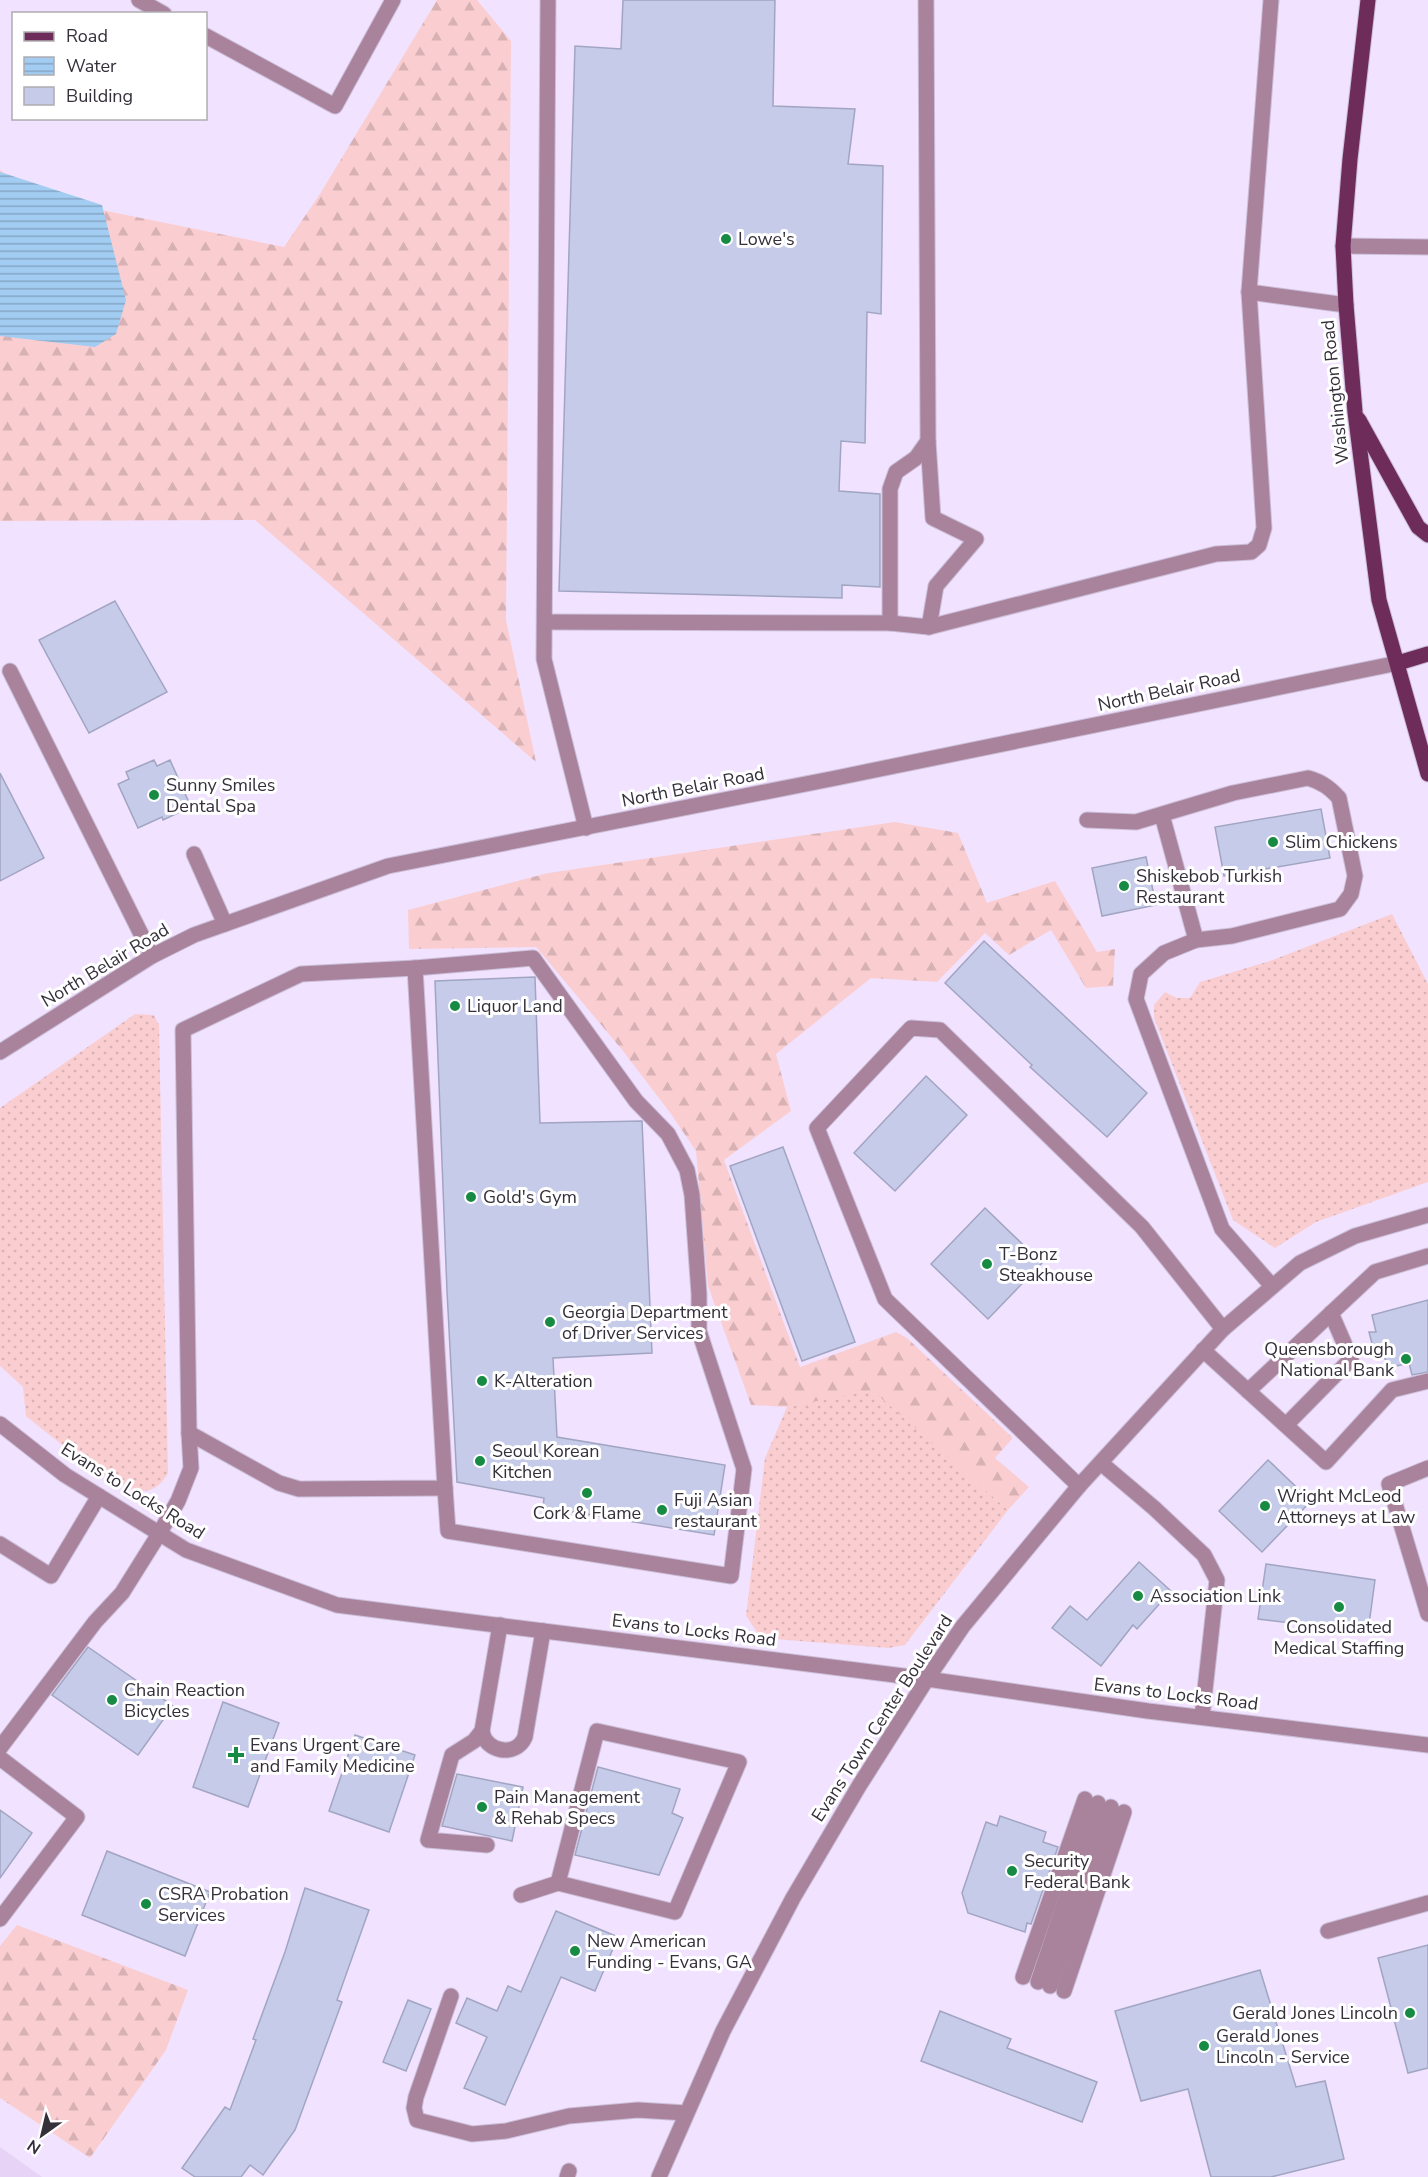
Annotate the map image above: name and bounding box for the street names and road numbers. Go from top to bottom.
street label: Washington Road [1315,319,1355,465]
street label: North Belair Road [1096,663,1242,717]
street label: North Belair Road [619,761,767,813]
street label: North Belair Road [37,917,173,1013]
street label: Evans to Locks Road [57,1437,209,1545]
street label: Evans to Locks Road [610,1608,778,1652]
street label: Evans Town Center Boulevard [806,1610,958,1826]
street label: Evans to Locks Road [1092,1672,1260,1716]

